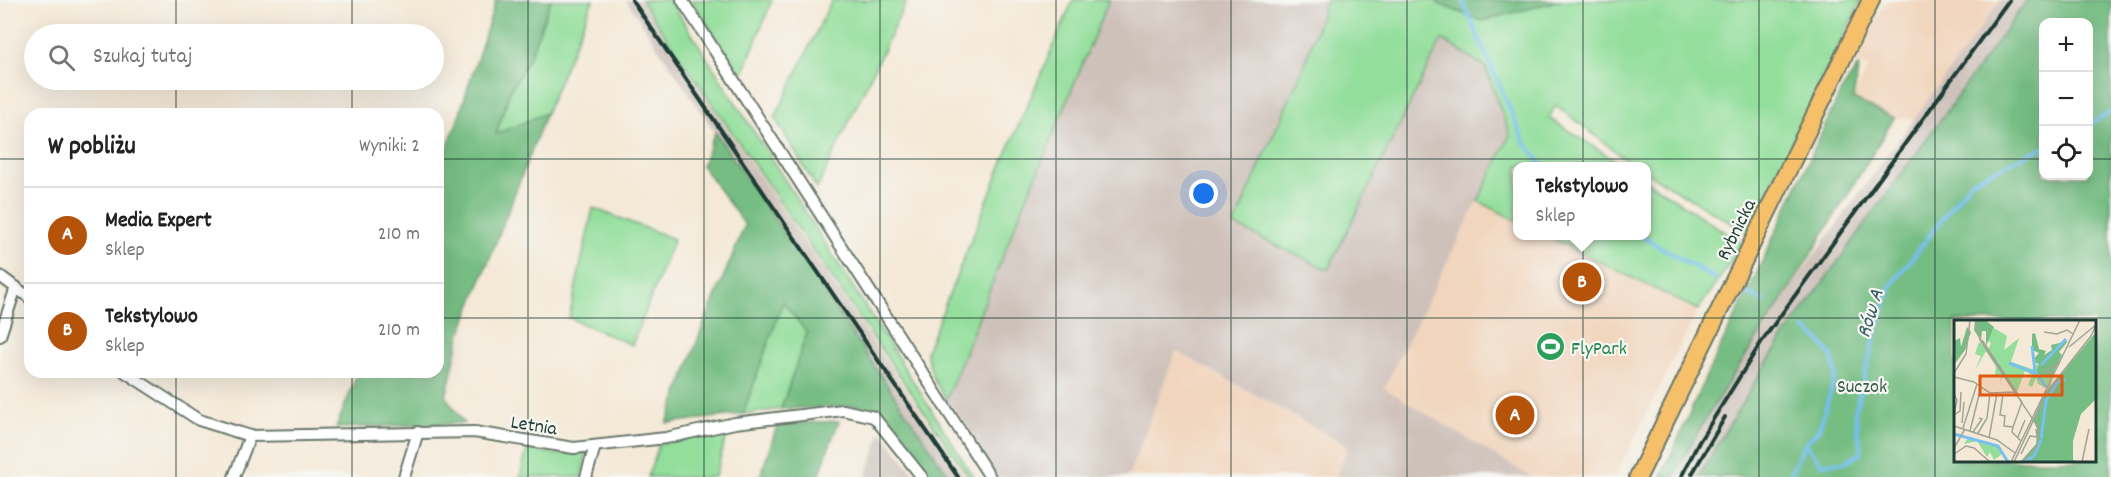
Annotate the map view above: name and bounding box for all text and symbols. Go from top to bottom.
map controls [2039,18,2093,180]
button: + [2039,18,2093,72]
search box [24,24,444,90]
icon: search [45,41,78,74]
text: Szukaj tutaj [93,42,192,73]
button: − [2039,72,2093,126]
button: locate [2039,126,2093,180]
text: W pobliżu [48,129,136,166]
text: Wyniki: 2 [359,133,420,161]
popup [1513,162,1651,240]
text: Tekstylowo [1536,172,1628,203]
your location [1189,179,1218,208]
street label: Rybnicka [1711,194,1765,266]
text: Sklep [1536,203,1575,231]
text: Media Expert [105,206,212,237]
text: A [62,221,73,249]
text: 210 m [378,221,420,249]
text: Sklep [105,237,145,265]
pin: B [1562,260,1602,304]
water label: Rów A [1850,286,1893,342]
text: Tekstylowo [105,302,198,333]
text: B [63,317,72,345]
text: 210 m [378,317,420,345]
inset map [1954,320,2096,462]
sports icon: FlyPark [1534,331,1566,363]
text: Sklep [105,333,145,361]
place label: FlyPark [1571,336,1627,364]
park label: Suczok [1837,374,1887,402]
pin: A [1496,392,1534,438]
street label: Letnia [508,409,559,445]

